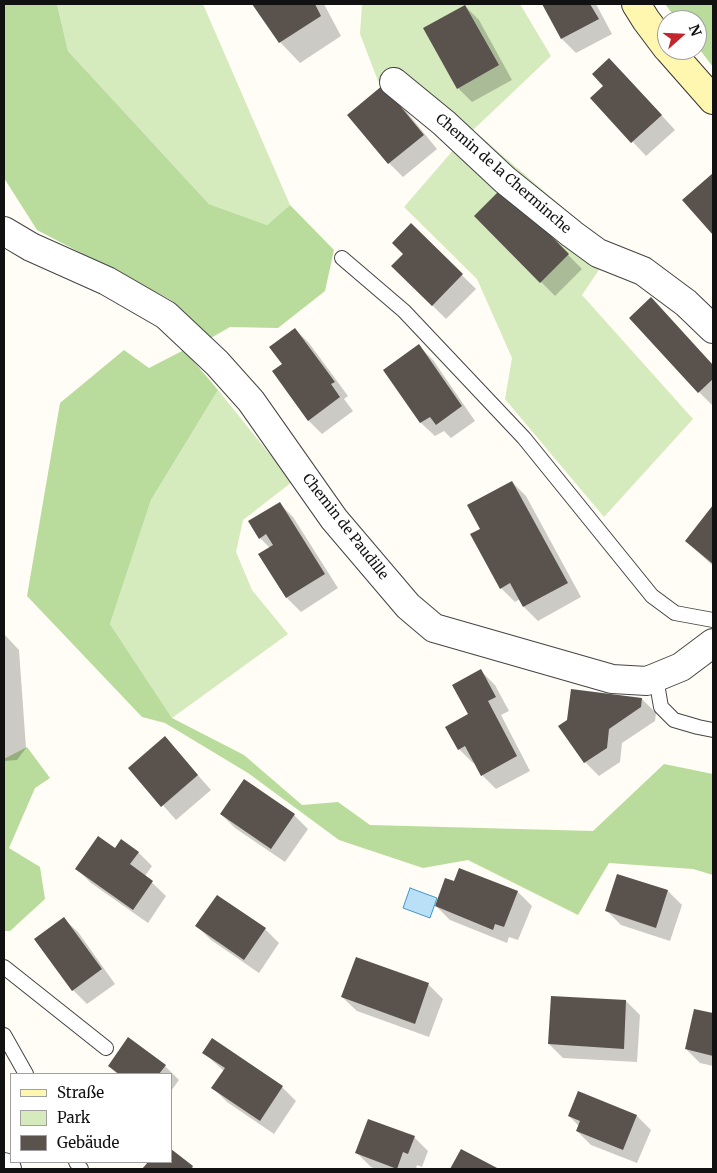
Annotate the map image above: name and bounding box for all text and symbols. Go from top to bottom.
north arrow [657,10,707,60]
text: N [685,22,706,38]
street label: Chemin de la Cherminche [432,111,574,237]
street label: Chemin de Paudille [298,471,392,583]
legend [10,1073,172,1163]
text: Straße [57,1083,104,1102]
text: Park [57,1108,90,1127]
text: Gebäude [57,1133,119,1152]

